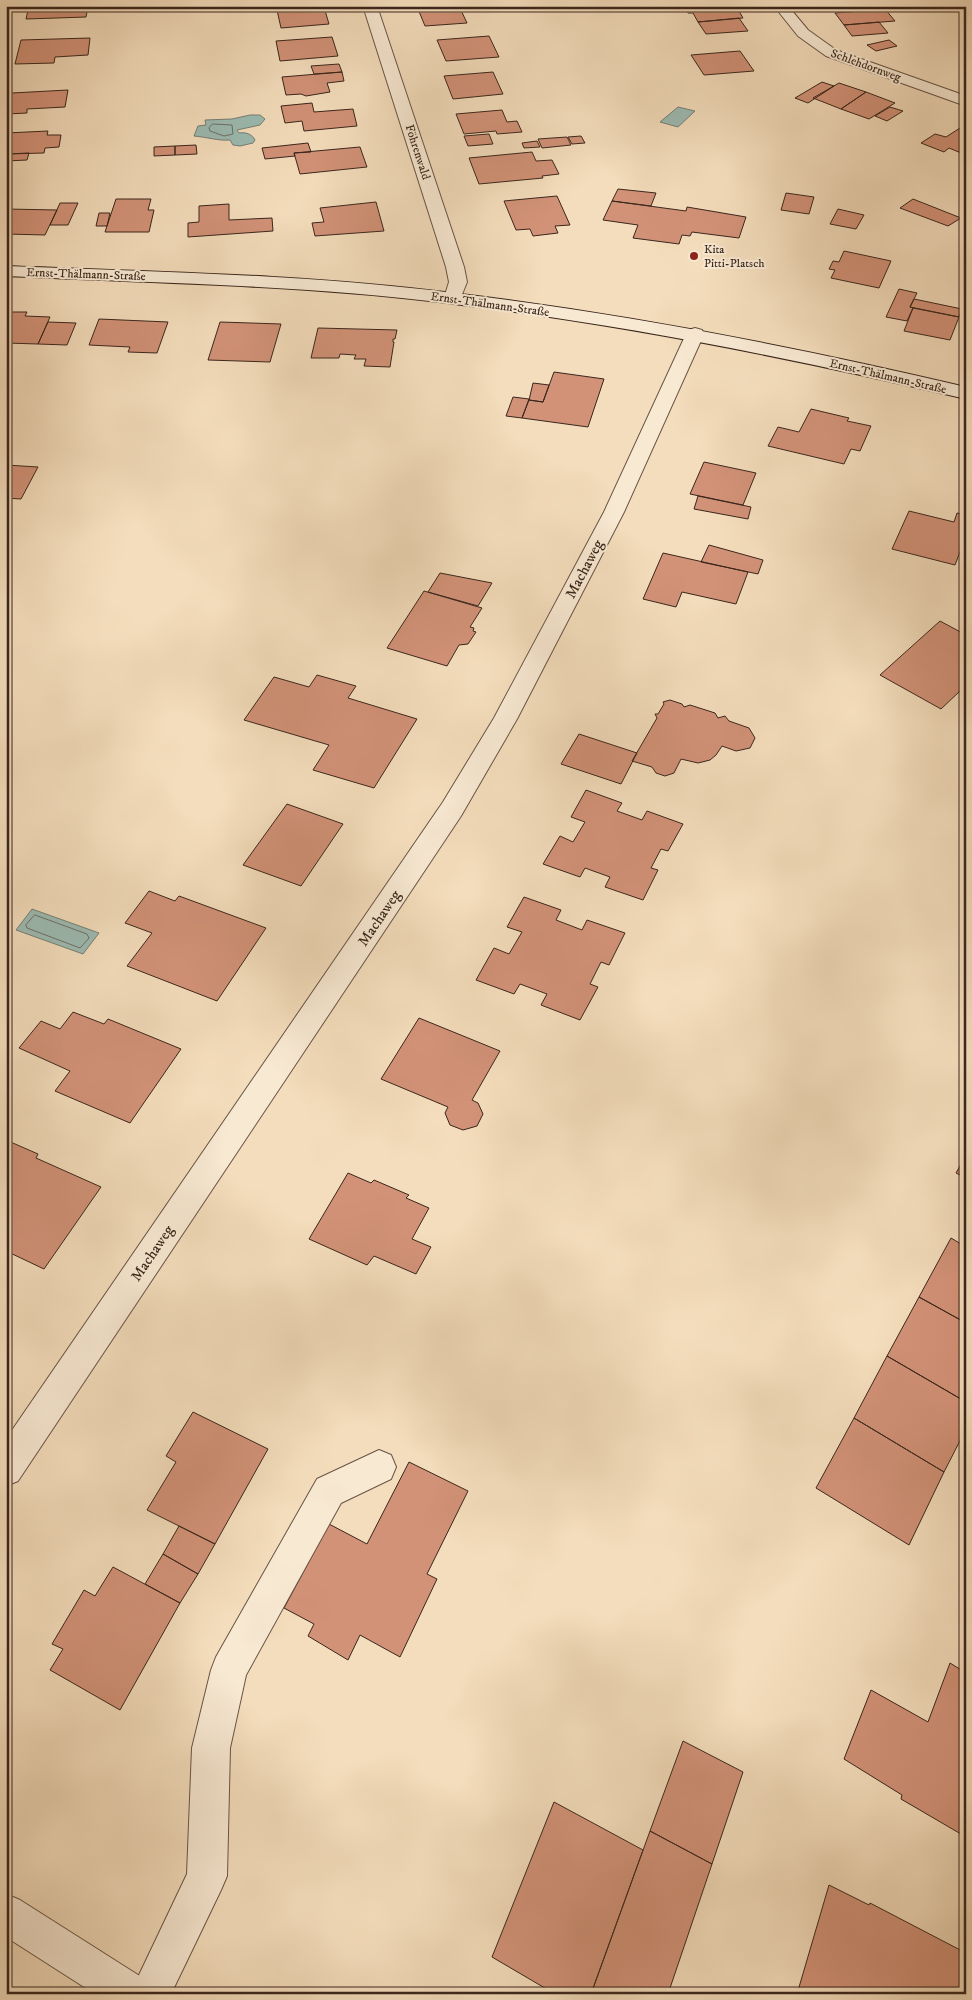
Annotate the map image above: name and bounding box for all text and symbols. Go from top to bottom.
street label: Schlehdornweg [829,46,903,85]
street label: Föhrenwald [402,123,433,182]
place label: Kita Pitti-Platsch [704,242,765,271]
marker: Kita Pitti-Platsch [688,250,700,262]
street label: Ernst-Thälmann-Straße [26,265,146,284]
street label: Ernst-Thälmann-Straße [430,289,550,320]
street label: Ernst-Thälmann-Straße [828,356,948,397]
street label: Machaweg [561,536,608,602]
street label: Machaweg [354,886,406,950]
street label: Machaweg [127,1221,179,1285]

